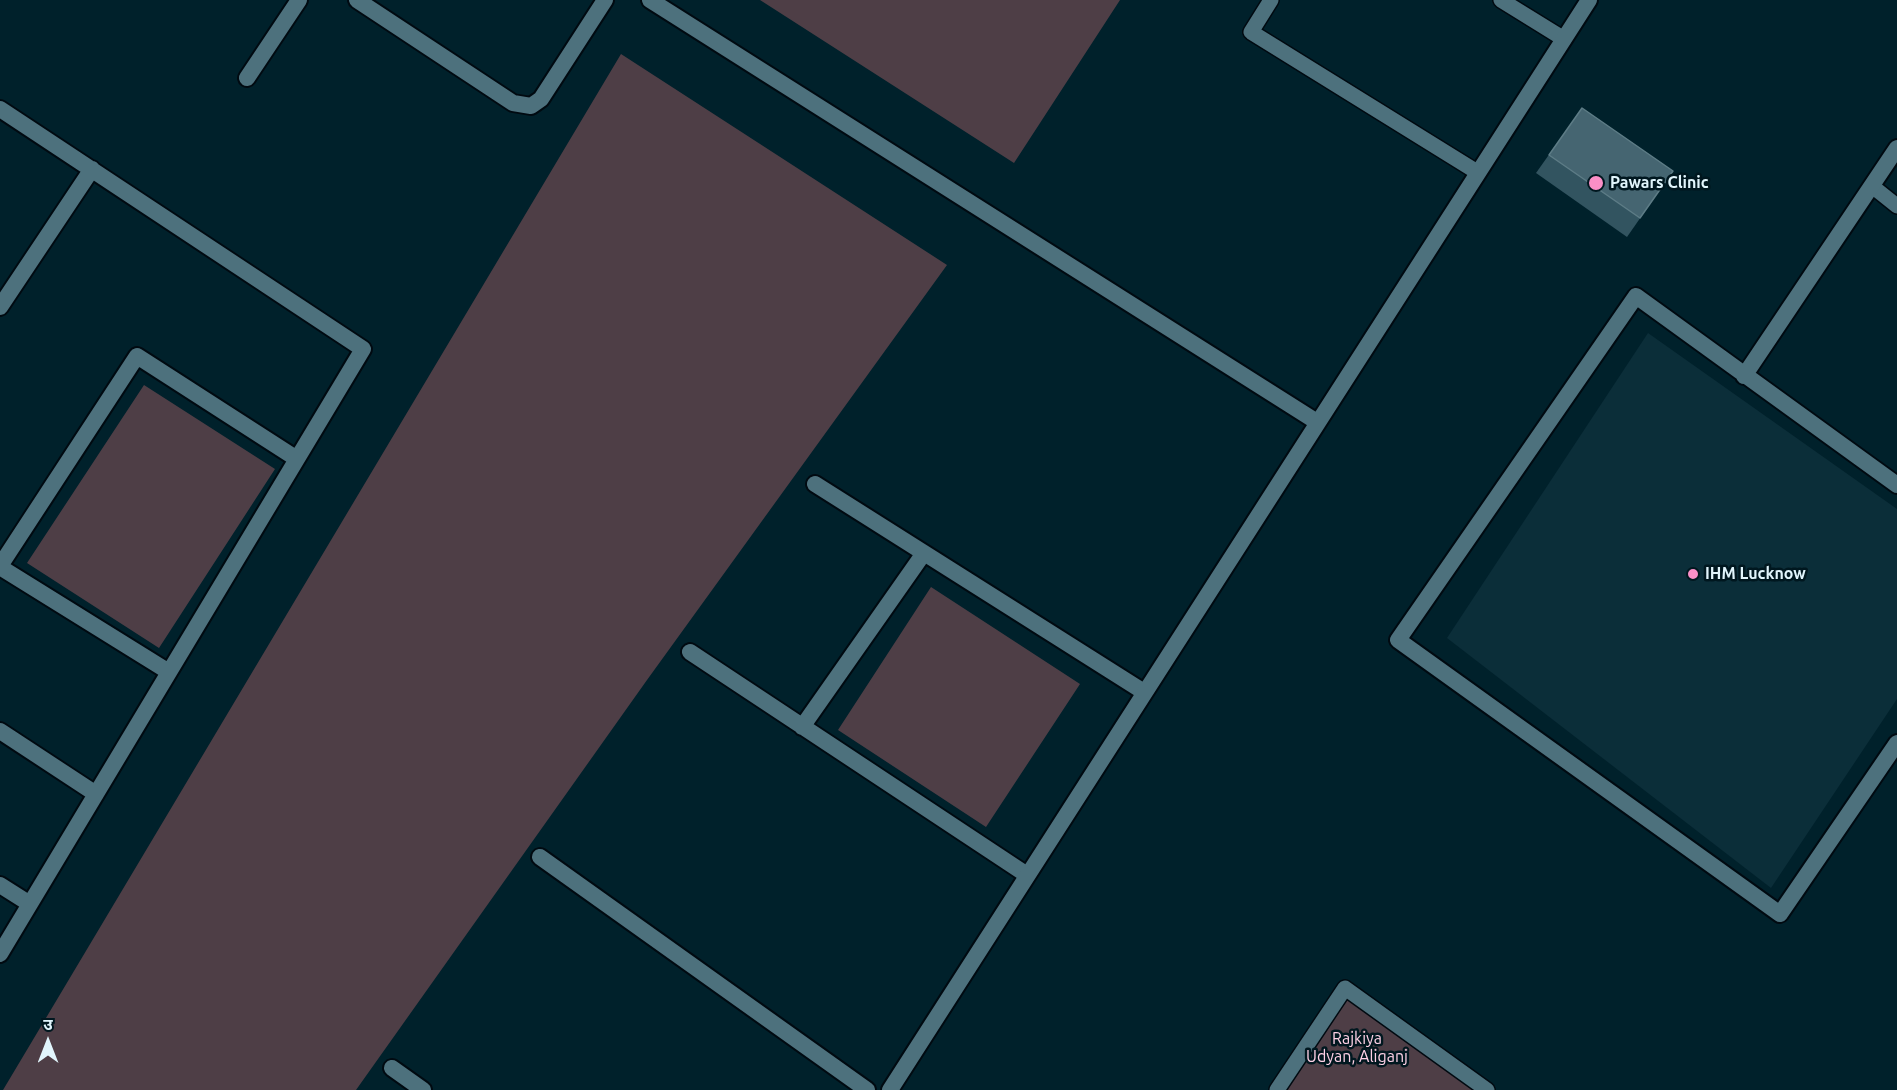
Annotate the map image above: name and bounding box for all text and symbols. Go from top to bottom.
place label: Pawars Clinic [1610,173,1709,193]
marker: Pawars Clinic [1587,174,1605,192]
place label: IHM Lucknow [1705,564,1806,584]
marker: IHM Lucknow [1686,567,1700,581]
north arrow [18,1012,78,1072]
text: उ [43,1015,53,1033]
park label: Rajkiya Udyan, Aliganj [1306,1029,1408,1067]

